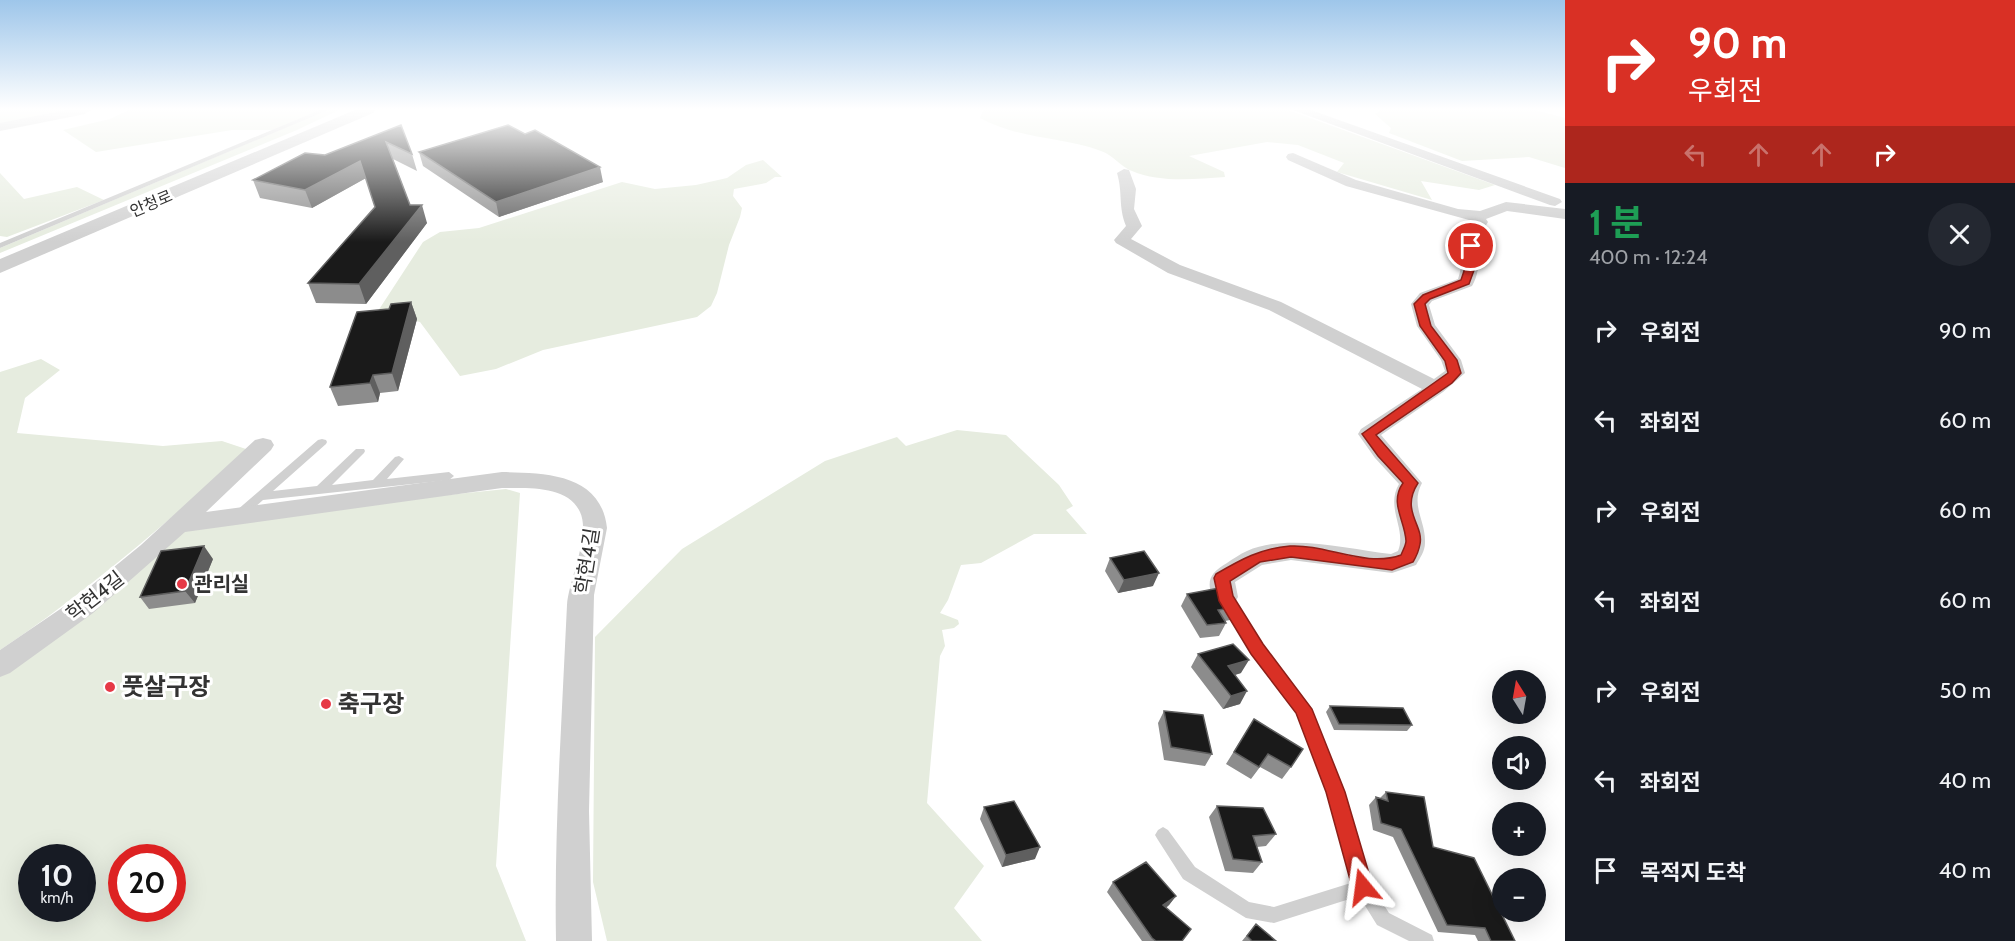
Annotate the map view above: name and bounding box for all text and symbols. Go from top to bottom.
text: 90 m [1688,17,1787,69]
icon: right [1589,24,1667,102]
text: 우회전 [1688,74,1763,107]
icon: left [1679,138,1712,171]
icon: ahead [1742,138,1775,171]
icon: ahead [1805,138,1838,171]
icon: right [1868,138,1901,171]
street label: 안청로 [127,186,175,221]
text: 1 분 [1589,200,1644,244]
button: close [1928,203,1991,266]
pin [1445,220,1496,271]
icon: arrive [1454,229,1487,262]
text: 400 m · 12:24 [1589,245,1707,269]
icon: right [1589,314,1622,347]
text: 90 m [1939,317,1991,344]
text: 우회전 [1640,319,1701,346]
icon: left [1589,404,1622,437]
text: 60 m [1939,407,1991,434]
text: 좌회전 [1640,409,1701,436]
icon: right [1589,494,1622,527]
text: 60 m [1939,497,1991,524]
text: 우회전 [1640,499,1701,526]
street label: 학현4길 [570,526,604,596]
street label: 학현4길 [61,566,129,626]
place label: 관리실 [194,572,249,596]
marker: 관리실 [175,577,189,591]
icon: left [1589,584,1622,617]
text: 60 m [1939,587,1991,614]
text: 좌회전 [1640,589,1701,616]
north arrow [1492,670,1546,724]
map controls [1492,670,1546,922]
place label: 풋살구장 [122,672,210,701]
icon: right [1589,674,1622,707]
text: 50 m [1939,677,1991,704]
text: 우회전 [1640,679,1701,706]
marker: 풋살구장 [103,680,117,694]
place label: 축구장 [338,689,404,718]
marker: 축구장 [319,697,333,711]
button: sound [1492,736,1546,790]
icon: left [1589,764,1622,797]
text: 40 m [1939,767,1991,794]
text: 좌회전 [1640,769,1701,796]
button: + [1492,802,1546,856]
speed limit sign: 20 [108,844,186,922]
icon: arrive [1589,854,1622,887]
position arrow [1331,855,1395,919]
text: 10 [41,857,73,894]
text: 40 m [1939,857,1991,884]
text: 목적지 도착 [1640,859,1746,886]
button: − [1492,868,1546,922]
text: km/h [41,889,73,907]

